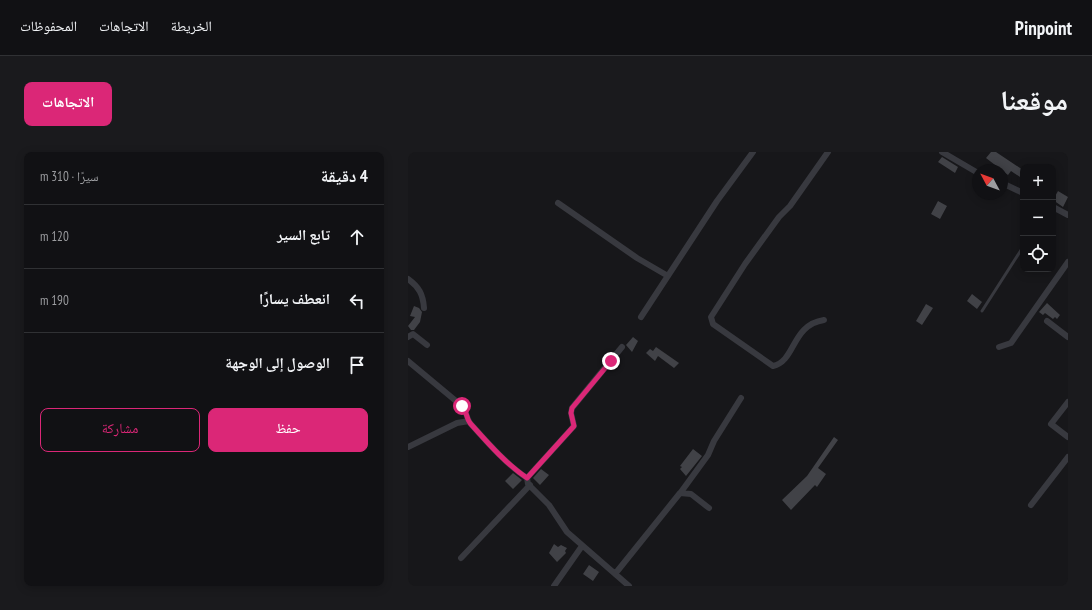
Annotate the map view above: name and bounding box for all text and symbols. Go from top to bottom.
text: Pinpoint [1015,16,1072,40]
text: المحفوظات [20,17,77,35]
text: الاتجاهات [99,17,149,35]
text: الخريطة [171,17,212,35]
text: موقعنا [1000,81,1068,118]
button: الاتجاهات [24,82,112,126]
north arrow [972,164,1008,200]
map controls [1020,164,1056,272]
button: + [1020,164,1056,200]
text: 4 دقيقة [321,165,368,187]
text: سيرًا · 310 m [40,168,99,185]
button: − [1020,200,1056,236]
text: تابع السير [277,225,330,244]
icon: ahead [346,226,368,248]
text: 120 m [40,228,69,245]
button: locate [1020,236,1056,272]
text: انعطف يسارًا [259,289,330,308]
icon: left [346,290,368,312]
text: 190 m [40,292,69,309]
route end [602,352,620,370]
text: الوصول إلى الوجهة [225,353,330,372]
icon: arrive [346,354,368,376]
route start [453,397,471,415]
button: مشاركة [40,408,200,452]
button: حفظ [208,408,368,452]

